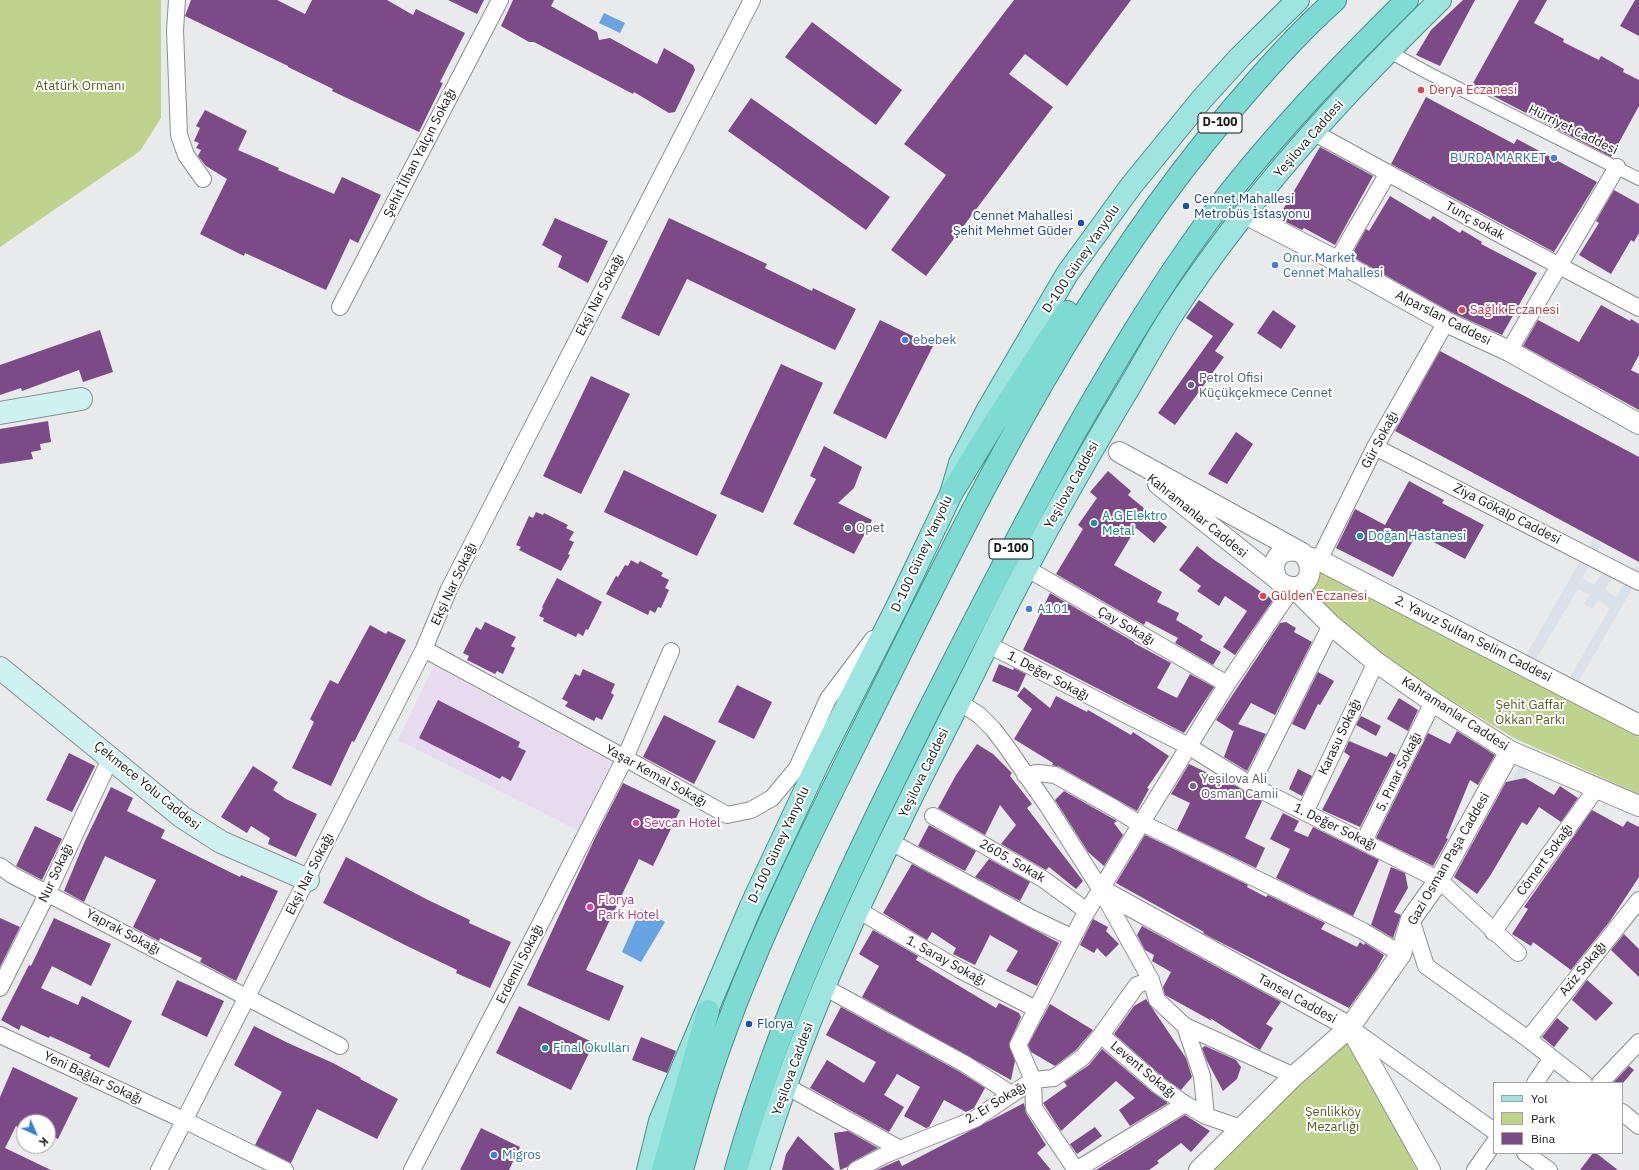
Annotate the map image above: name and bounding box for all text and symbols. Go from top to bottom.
park label: Atatürk Ormanı [35,78,125,94]
place label: Derya Eczanesi [1429,82,1517,98]
marker: Derya Eczanesi [1416,85,1426,95]
street label: Şehit İlhan Yalçın Sokağı [381,86,459,220]
street label: Yeşilova Caddesi [1271,97,1347,181]
street label: Hürriyet Caddesi [1526,102,1620,158]
road number: D-100 [1198,113,1242,133]
place label: BURDA MARKET [1450,150,1546,166]
marker: BURDA MARKET [1549,153,1559,163]
place label: Cennet Mahallesi Metrobüs İstasyonu [1194,191,1310,222]
street label: Tunç sokak [1443,198,1507,244]
marker: Cennet Mahallesi Metrobüs İstasyonu [1181,201,1191,211]
street label: D-100 Güney Yanyolu [1039,202,1123,316]
place label: Cennet Mahallesi Şehit Mehmet Güder [953,208,1073,239]
marker: Cennet Mahallesi Şehit Mehmet Güder [1076,218,1086,228]
place label: Onur Market Cennet Mahallesi [1283,250,1383,281]
street label: Ekşi Nar Sokağı [573,252,627,338]
marker: Onur Market Cennet Mahallesi [1270,260,1280,270]
street label: Alparslan Caddesi [1393,287,1493,349]
place label: Sağlık Eczanesi [1470,302,1559,318]
marker: Sağlık Eczanesi [1457,305,1467,315]
place label: ebebek [913,332,956,348]
marker: ebebek [900,335,910,345]
place label: Petrol Ofisi Küçükçekmece Cennet [1199,370,1332,401]
marker: Petrol Ofisi Küçükçekmece Cennet [1186,380,1196,390]
street label: Gür Sokağı [1358,409,1402,471]
street label: Yeşilova Caddesi [1042,439,1102,531]
street label: Kahramanlar Caddesi [1144,471,1250,561]
street label: Ziya Gökalp Caddesi [1451,480,1563,548]
street label: D-100 Güney Yanyolu [888,493,956,615]
place label: A.G Elektro Metal [1102,508,1167,539]
marker: A.G Elektro Metal [1089,518,1099,528]
place label: Opet [856,520,884,536]
marker: Opet [843,523,853,533]
place label: Doğan Hastanesi [1368,528,1466,544]
marker: Doğan Hastanesi [1355,531,1365,541]
road number: D-100 [989,539,1033,559]
street label: Ekşi Nar Sokağı [428,540,480,628]
place label: Gülden Eczanesi [1271,588,1367,604]
marker: Gülden Eczanesi [1258,591,1268,601]
street label: 2. Yavuz Sultan Selim Caddesi [1392,592,1554,686]
place label: A101 [1037,601,1069,617]
street label: Çay Sokağı [1095,603,1157,649]
marker: A101 [1024,604,1034,614]
street label: 1. Değer Sokağı [1004,648,1092,704]
street label: Kahramanlar Caddesi [1398,673,1512,755]
street label: Karasu Sokağı [1316,696,1364,778]
park label: Şehit Gaffar Okkan Parkı [1495,697,1565,728]
street label: Yeşilova Caddesi [896,726,952,820]
street label: 5. Pınar Sokağı [1373,730,1425,814]
street label: Çekmece Yolu Caddesi [91,738,203,834]
street label: Yaşar Kemal Sokağı [602,742,710,810]
place label: Yeşilova Ali Osman Camii [1201,771,1278,802]
marker: Yeşilova Ali Osman Camii [1188,781,1198,791]
street label: D-100 Güney Yanyolu [745,784,813,906]
street label: Gazi Osman Paşa Caddesi [1405,790,1493,928]
street label: 1. Değer Sokağı [1291,800,1379,854]
place label: Sevcan Hotel [644,815,720,831]
marker: Sevcan Hotel [631,818,641,828]
street label: Cömert Sokağı [1514,821,1576,899]
street label: Ekşi Nar Sokağı [283,831,337,917]
street label: 2605. Sokak [976,836,1048,886]
street label: Nur Sokağı [36,841,76,905]
place label: Florya Park Hotel [598,892,659,923]
marker: Florya Park Hotel [585,902,595,912]
street label: Yaprak Sokağı [83,906,163,958]
street label: Erdemli Sokağı [493,922,547,1006]
street label: 1. Saray Sokağı [903,933,989,989]
street label: Aziz Sokağı [1556,939,1610,999]
street label: Tansel Caddesi [1255,971,1339,1027]
place label: Florya [757,1016,793,1032]
marker: Florya [744,1019,754,1029]
street label: Yeşilova Caddesi [769,1020,817,1118]
street label: Levent Sokağı [1107,1038,1179,1102]
place label: Final Okulları [553,1040,630,1056]
marker: Final Okulları [540,1043,550,1053]
street label: Yeni Bağlar Sokağı [41,1048,145,1108]
street label: 2. Er Sokağı [963,1079,1029,1127]
legend [1493,1082,1623,1154]
text: Yol [1531,1091,1548,1106]
park label: Şenlikköy Mezarlığı [1305,1104,1361,1135]
text: Park [1531,1111,1555,1126]
north arrow [16,1114,56,1154]
text: Bina [1531,1131,1555,1146]
text: K [36,1134,51,1149]
place label: Migros [502,1147,541,1163]
marker: Migros [489,1150,499,1160]

